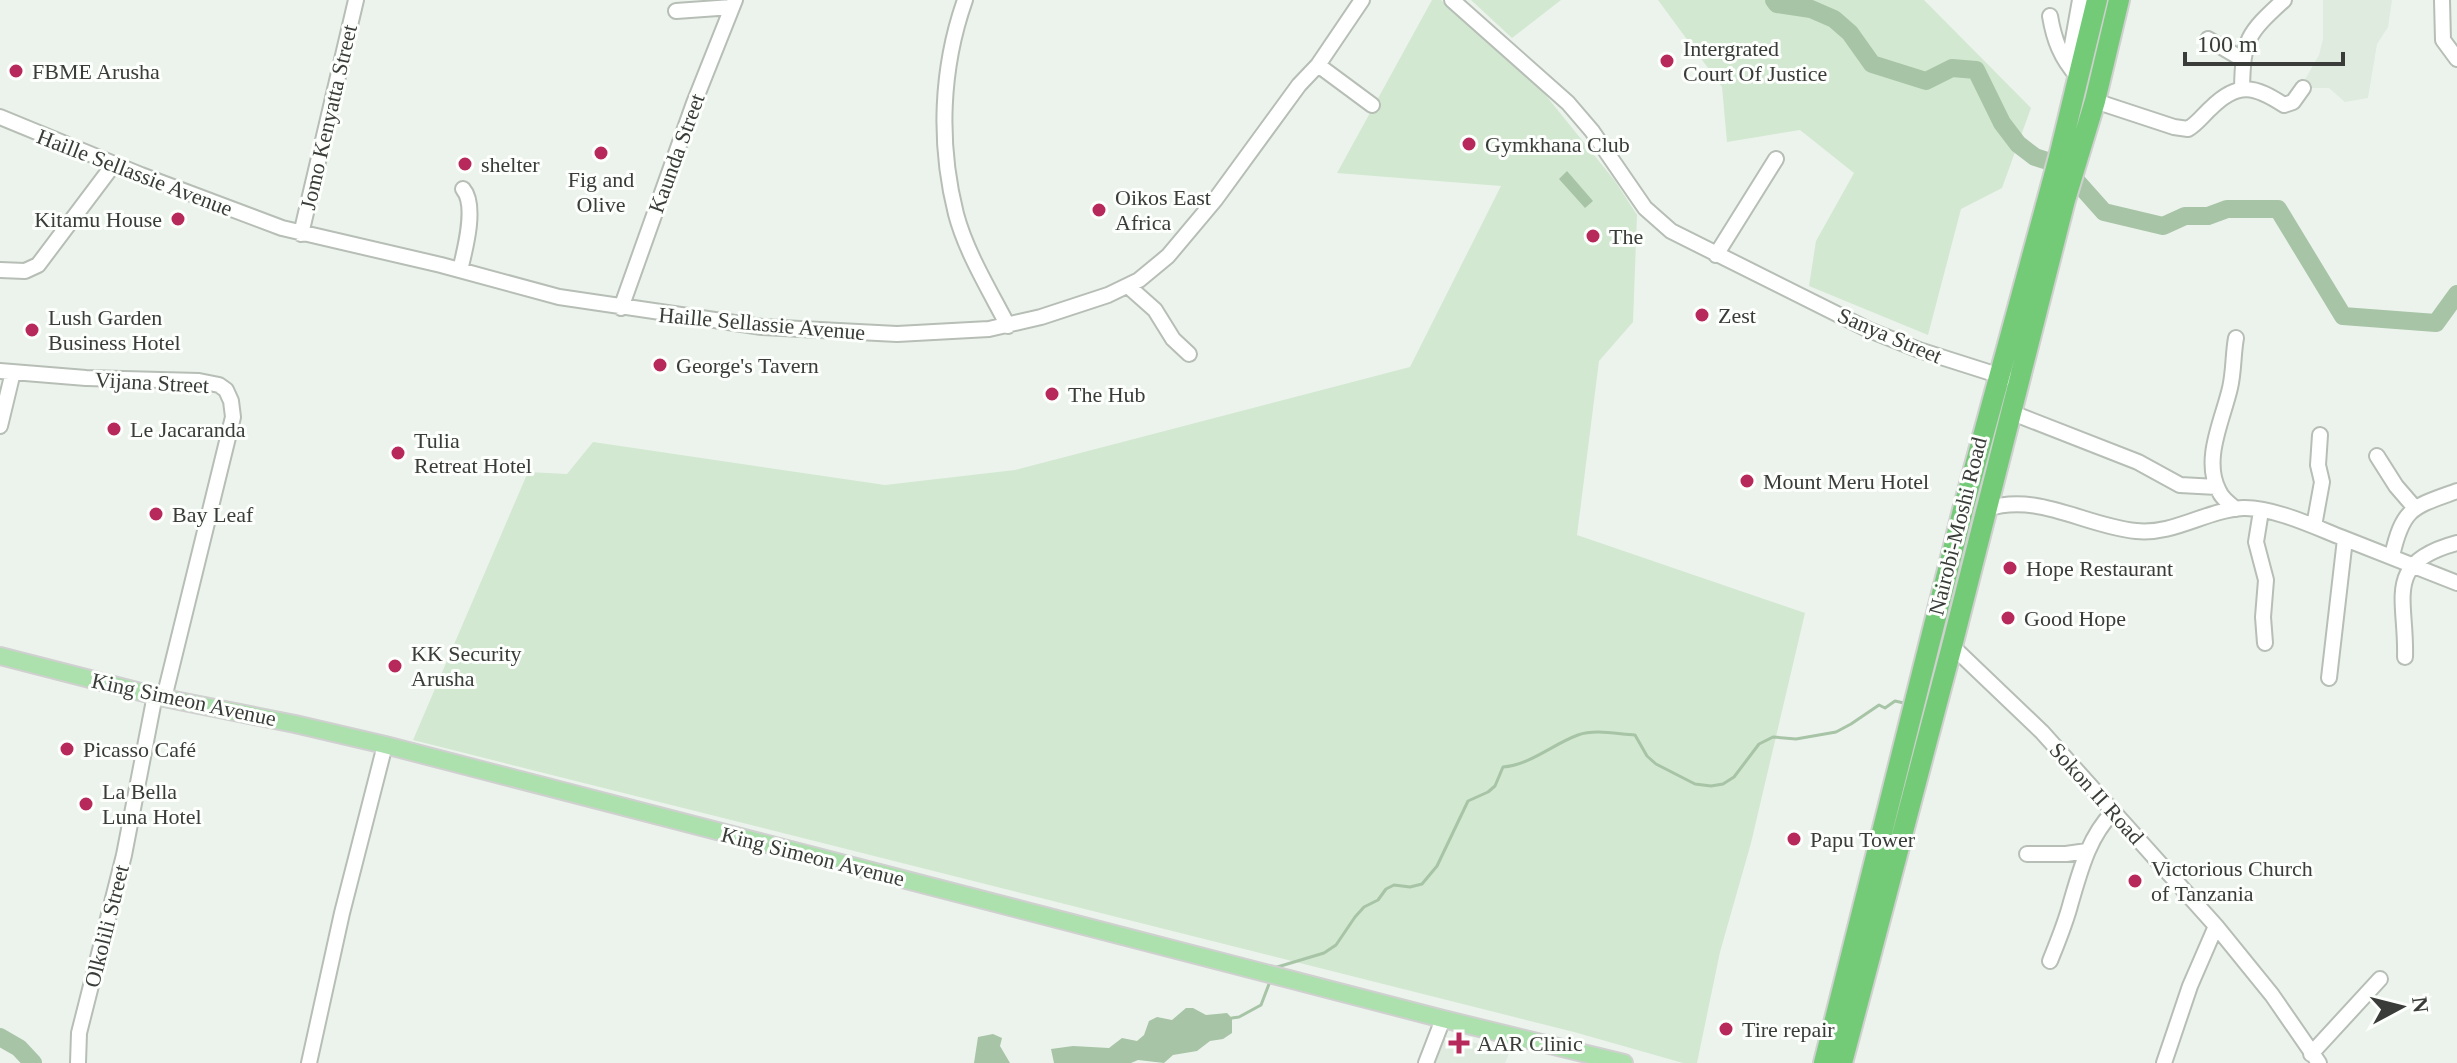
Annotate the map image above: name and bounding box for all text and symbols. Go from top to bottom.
scale bar [2185,16,2343,66]
street label: Jomo Kenyatta Street [295,22,362,212]
text: 100 m [2197,31,2258,57]
place label: Intergrated Court Of Justice [1683,36,1827,86]
marker: Intergrated Court Of Justice [1658,52,1676,70]
place label: FBME Arusha [32,59,160,84]
marker: FBME Arusha [7,62,25,80]
street label: Kaunda Street [643,90,710,216]
street label: Haille Sellassie Avenue [34,124,236,221]
place label: Gymkhana Club [1485,132,1630,157]
marker: Gymkhana Club [1460,135,1478,153]
marker: Fig and Olive [592,144,610,162]
place label: shelter [481,152,540,177]
marker: shelter [456,155,474,173]
place label: Fig and Olive [568,167,634,217]
place label: Oikos East Africa [1115,185,1211,235]
marker: Oikos East Africa [1090,201,1108,219]
place label: Kitamu House [34,207,162,232]
marker: Kitamu House [169,210,187,228]
place label: The [1609,224,1643,249]
marker: The [1584,227,1602,245]
street label: Haille Sellassie Avenue [658,302,866,345]
street label: Sanya Street [1834,302,1946,369]
place label: Zest [1718,303,1756,328]
place label: Lush Garden Business Hotel [48,305,181,355]
marker: Zest [1693,306,1711,324]
marker: Lush Garden Business Hotel [23,321,41,339]
place label: George's Tavern [676,353,819,378]
marker: George's Tavern [651,356,669,374]
street label: Vijana Street [94,367,210,398]
place label: The Hub [1068,382,1146,407]
marker: The Hub [1043,385,1061,403]
place label: Le Jacaranda [130,417,246,442]
marker: Le Jacaranda [105,420,123,438]
place label: Tulia Retreat Hotel [414,428,532,478]
street label: Nairobi-Moshi Road [1923,434,1992,618]
marker: Tulia Retreat Hotel [389,444,407,462]
place label: Mount Meru Hotel [1763,469,1929,494]
marker: Mount Meru Hotel [1738,472,1756,490]
place label: Bay Leaf [172,502,254,527]
marker: Bay Leaf [147,505,165,523]
place label: Hope Restaurant [2026,556,2173,581]
marker: Hope Restaurant [2001,559,2019,577]
place label: Good Hope [2024,606,2126,631]
marker: Good Hope [1999,609,2017,627]
place label: KK Security Arusha [411,641,522,691]
marker: KK Security Arusha [386,657,404,675]
street label: King Simeon Avenue [89,668,278,731]
place label: Picasso Café [83,737,196,762]
street label: Sokon II Road [2044,737,2149,849]
marker: Picasso Café [58,740,76,758]
place label: La Bella Luna Hotel [102,779,202,829]
marker: La Bella Luna Hotel [77,795,95,813]
street label: King Simeon Avenue [719,822,907,891]
place label: Papu Tower [1810,827,1916,852]
marker: Papu Tower [1785,830,1803,848]
place label: Victorious Church of Tanzania [2151,856,2313,906]
street label: Olkolili Street [79,862,134,990]
marker: Victorious Church of Tanzania [2126,872,2144,890]
north arrow [2361,967,2441,1047]
text: N [2407,995,2434,1014]
place label: Tire repair [1742,1017,1835,1042]
marker: Tire repair [1717,1020,1735,1038]
place label: AAR Clinic [1477,1031,1583,1056]
marker: AAR Clinic [1448,1032,1470,1054]

